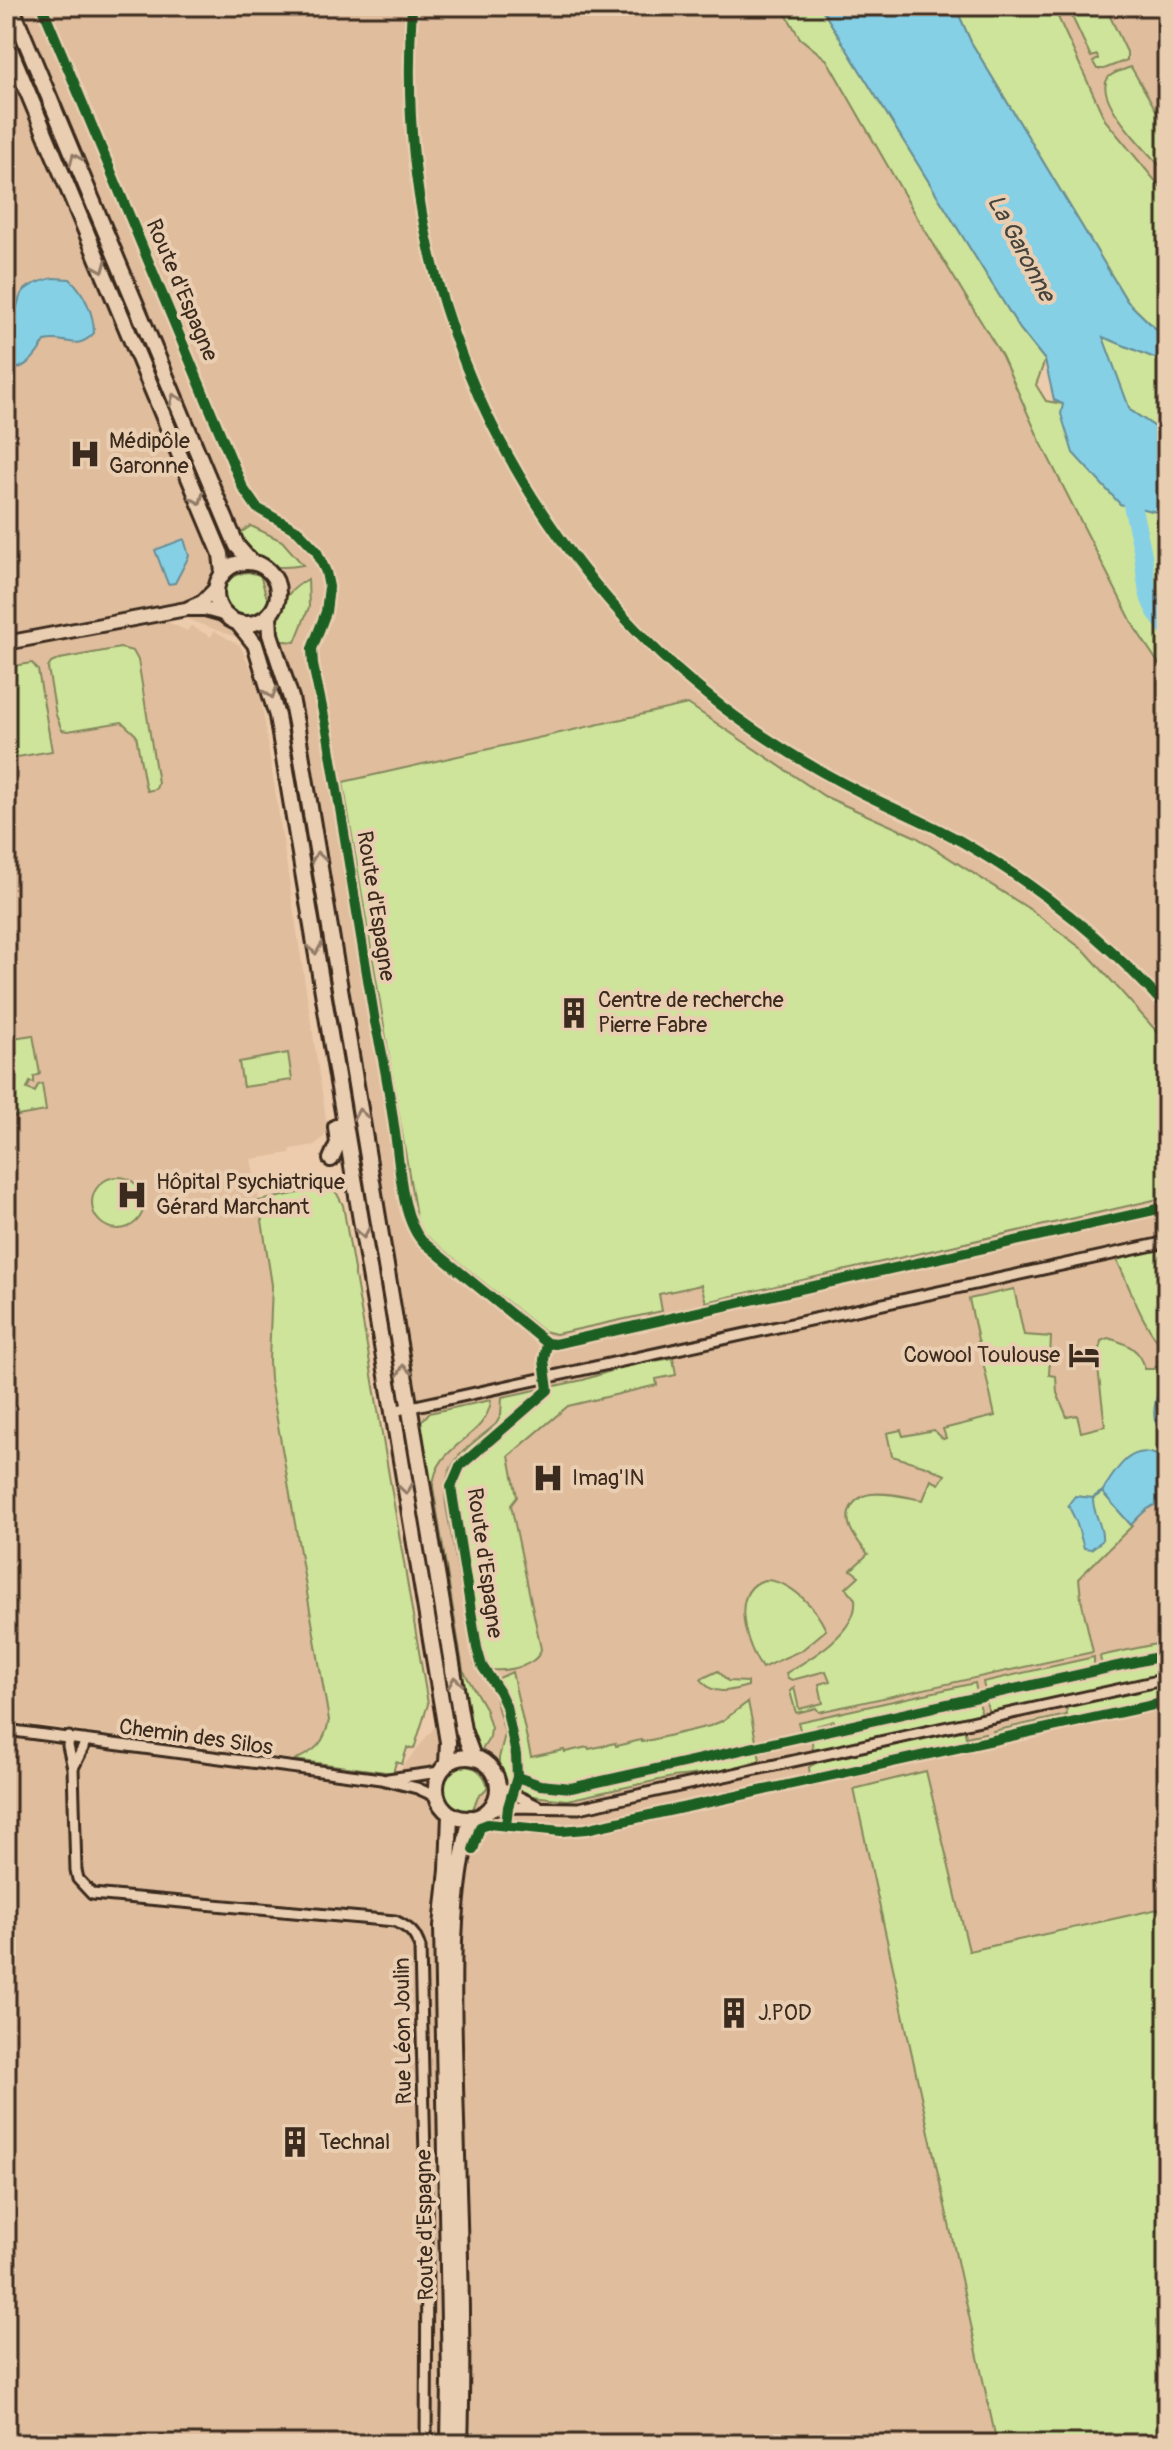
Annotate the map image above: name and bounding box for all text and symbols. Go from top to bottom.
one-way arrow [68,153,84,167]
water label: La Garonne [981,190,1062,308]
street label: Route d'Espagne [140,215,225,365]
one-way arrow [91,259,107,273]
one-way arrow [168,393,185,407]
place label: Médipôle Garonne [109,427,190,480]
hospital icon: Médipôle Garonne [68,437,102,471]
one-way arrow [188,491,205,505]
one-way arrow [261,685,278,699]
street label: Route d'Espagne [350,829,402,983]
one-way arrow [310,851,327,864]
one-way arrow [306,942,323,956]
place label: Centre de recherche Pierre Fabre [598,986,784,1039]
building icon: Centre de recherche Pierre Fabre [557,996,591,1030]
one-way arrow [353,1107,370,1121]
place label: Hôpital Psychiatrique Gérard Marchant [156,1168,345,1221]
hospital icon: Hôpital Psychiatrique Gérard Marchant [115,1178,149,1212]
one-way arrow [354,1226,371,1240]
hotel icon: Cowool Toulouse [1067,1338,1101,1372]
place label: Cowool Toulouse [903,1341,1060,1369]
one-way arrow [396,1363,413,1377]
hospital icon: Imag'IN [531,1461,565,1495]
place label: Imag'IN [572,1464,644,1492]
one-way arrow [397,1482,414,1496]
street label: Route d'Espagne [461,1486,509,1640]
one-way arrow [448,1675,465,1689]
street label: Chemin des Silos [117,1712,275,1762]
street label: Rue Léon Joulin [388,1957,418,2105]
building icon: J.POD [717,1996,751,2030]
place label: J.POD [758,1999,812,2027]
building icon: Technal [278,2125,312,2159]
place label: Technal [319,2128,390,2156]
street label: Route d'Espagne [410,2149,440,2301]

